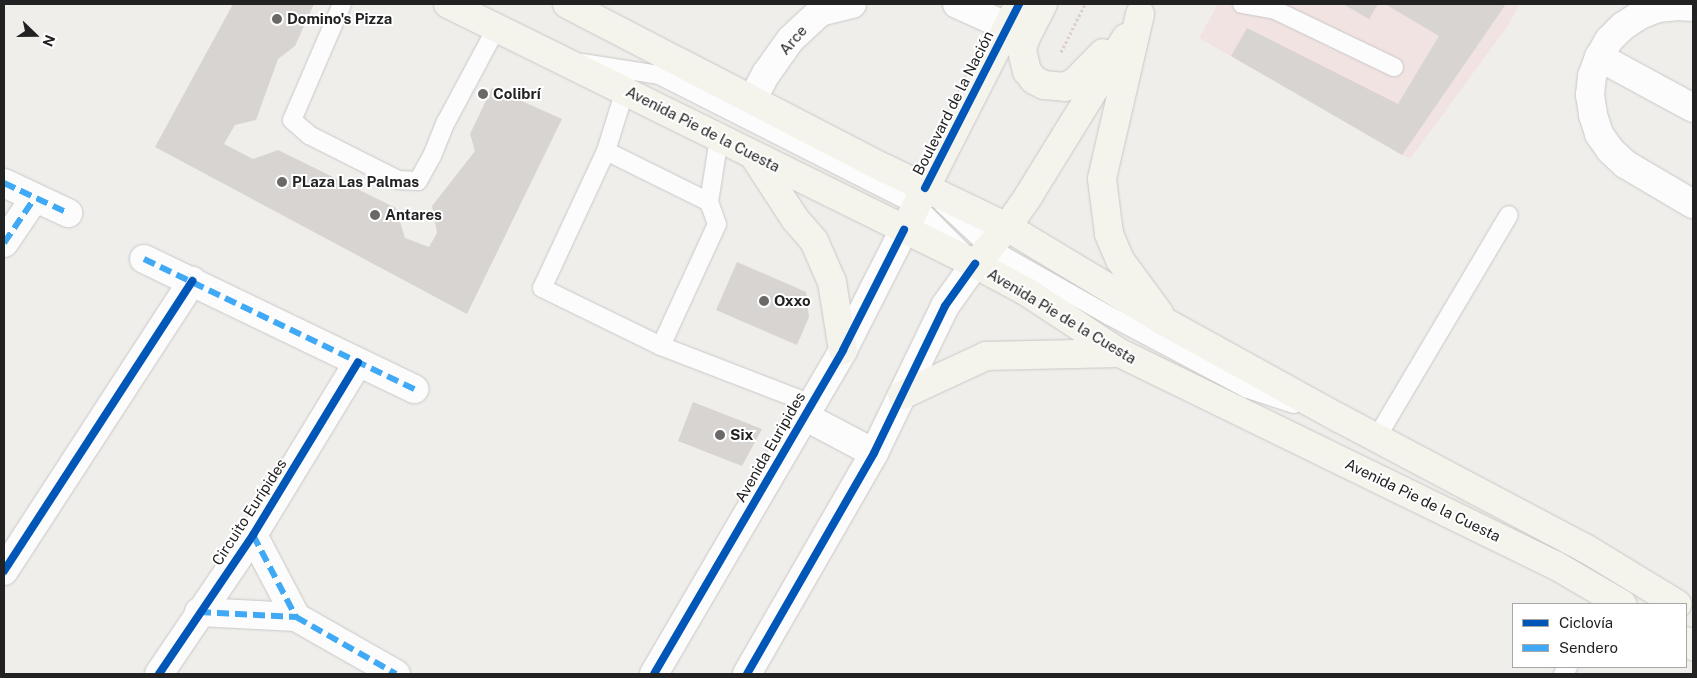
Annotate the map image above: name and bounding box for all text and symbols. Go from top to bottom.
north arrow [10,10,60,60]
place label: Domino's Pizza [287,10,392,28]
marker: Domino's Pizza [271,13,283,25]
street label: Arce [775,22,811,58]
street label: Boulevard de la Nación [909,28,997,178]
text: N [39,33,58,49]
street label: Avenida Pie de la Cuesta [623,82,783,176]
place label: Colibrí [493,85,541,103]
marker: Colibrí [477,88,489,100]
place label: PLaza Las Palmas [292,173,419,191]
marker: PLaza Las Palmas [276,176,288,188]
place label: Antares [385,206,442,224]
marker: Antares [369,209,381,221]
street label: Avenida Pie de la Cuesta [984,264,1140,368]
place label: Oxxo [774,292,811,310]
marker: Oxxo [758,295,770,307]
street label: Avenida Euripides [731,389,809,505]
place label: Six [730,426,753,444]
marker: Six [714,429,726,441]
street label: Avenida Pie de la Cuesta [1342,454,1504,546]
street label: Circuito Eurípides [208,455,290,569]
legend [1512,603,1687,668]
text: Ciclovía [1559,614,1613,631]
text: Sendero [1559,639,1618,656]

